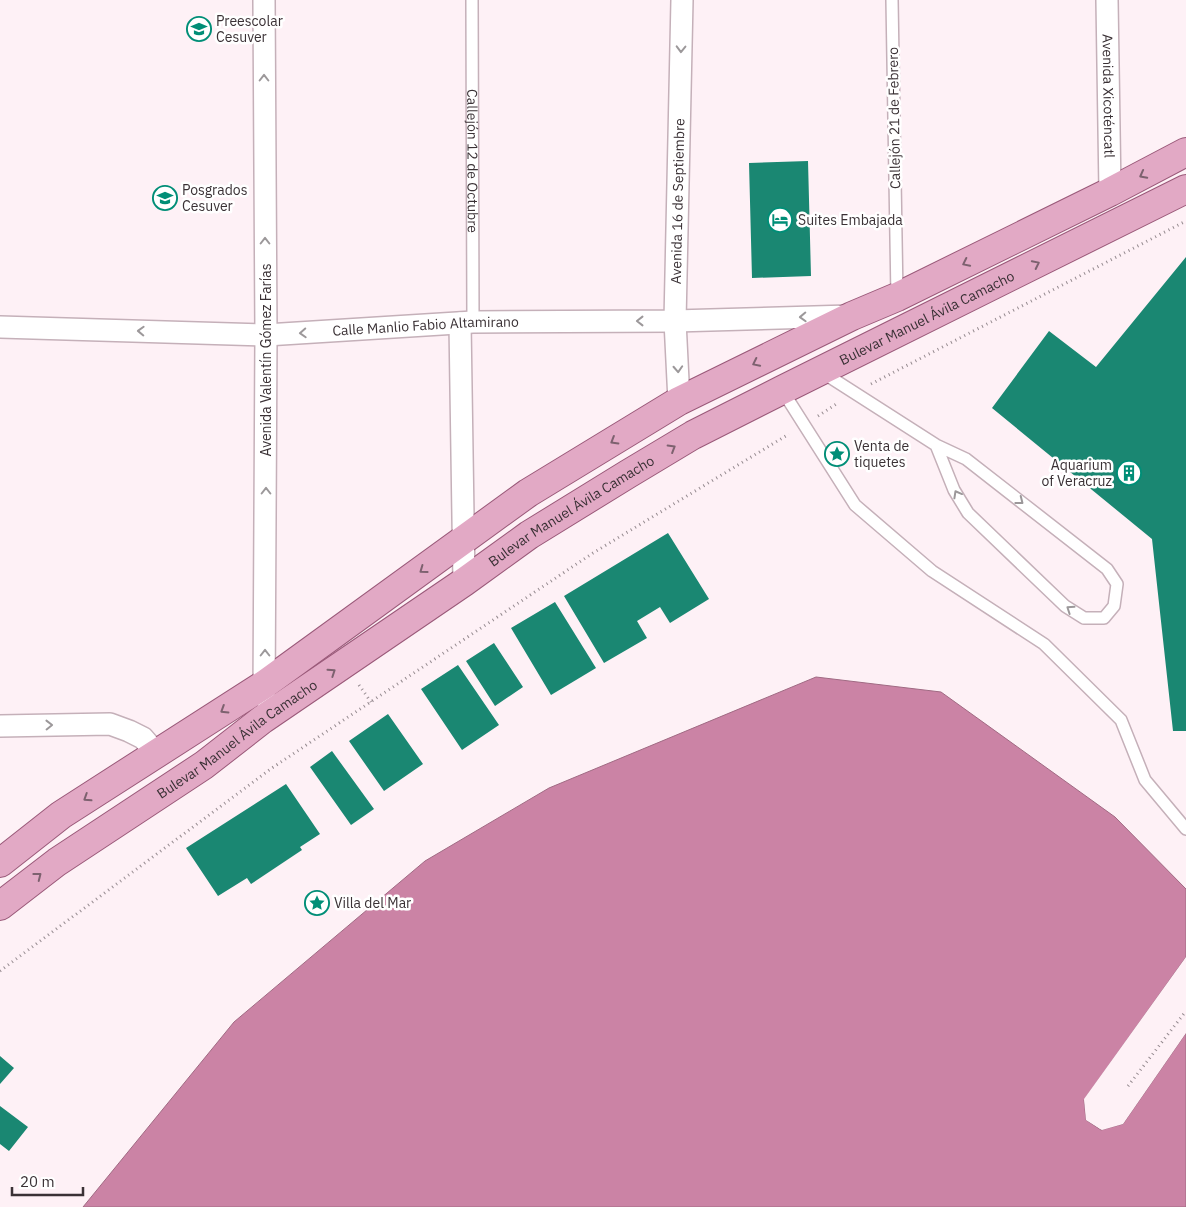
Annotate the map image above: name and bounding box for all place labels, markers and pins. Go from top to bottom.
place label: Preescolar Cesuver [216,12,283,46]
school or university icon: Preescolar Cesuver [186,16,212,42]
place label: Posgrados Cesuver [182,181,248,215]
school or university icon: Posgrados Cesuver [152,185,178,211]
hotel icon: Suites Embajada [767,207,793,233]
place label: Suites Embajada [798,211,903,229]
place label: Venta de tiquetes [854,437,910,471]
place icon: Venta de tiquetes [824,441,850,467]
place label: Aquarium of Veracruz [1041,456,1112,490]
building icon: Aquarium of Veracruz [1116,460,1142,486]
place icon: Villa del Mar [304,890,330,916]
place label: Villa del Mar [334,894,411,912]

